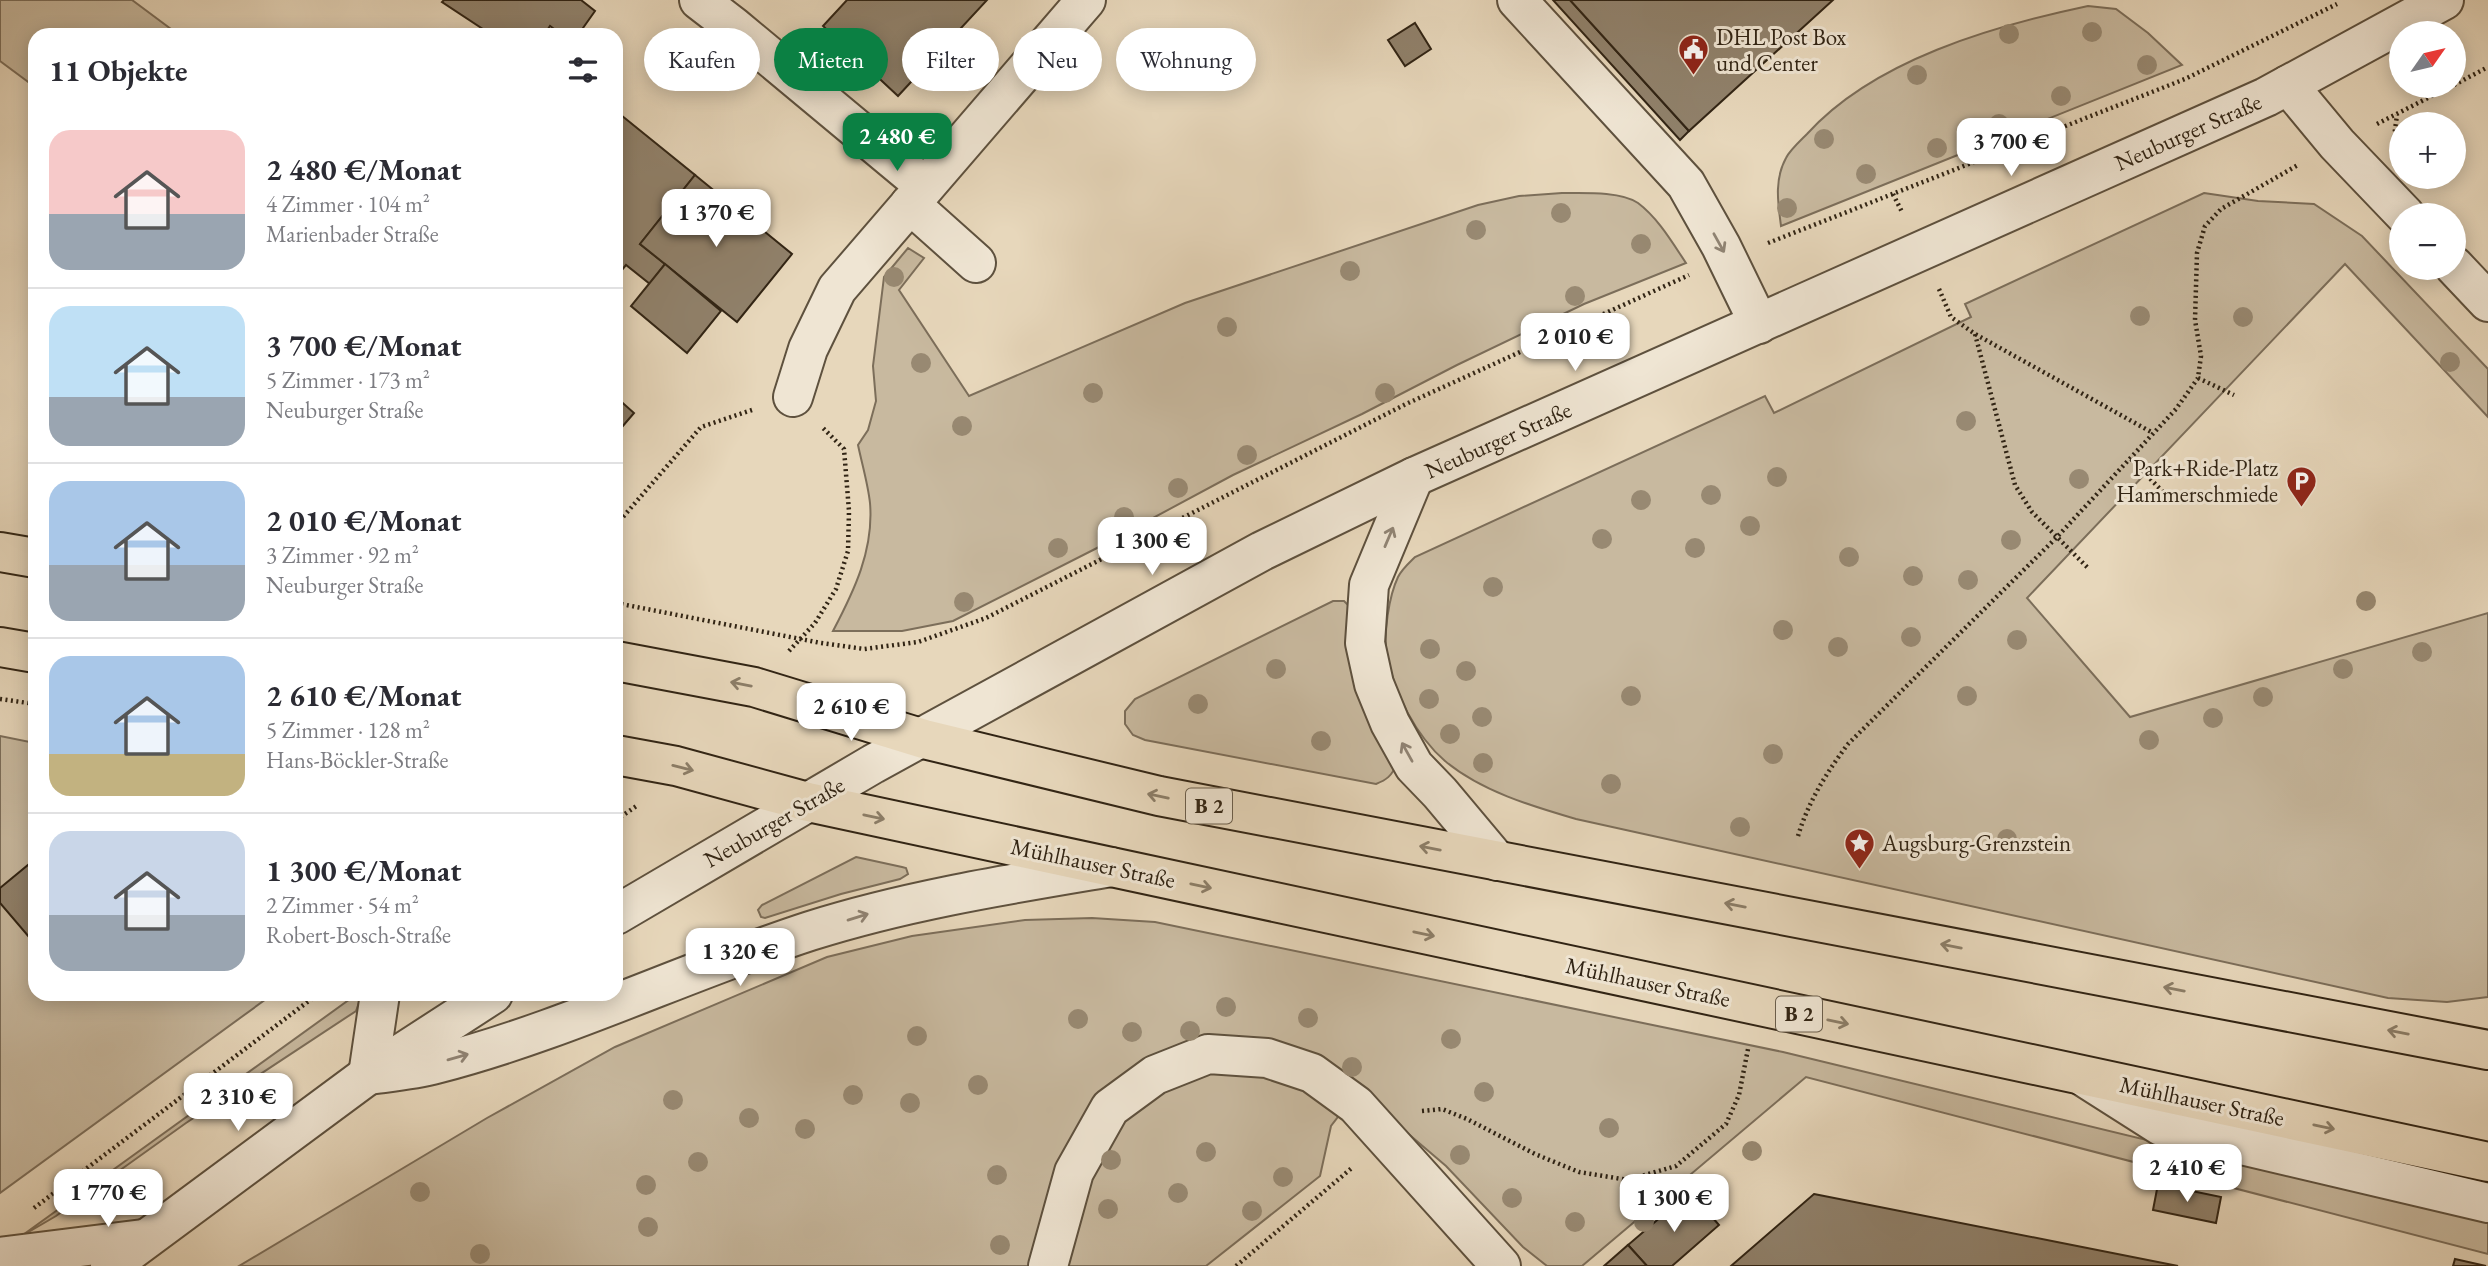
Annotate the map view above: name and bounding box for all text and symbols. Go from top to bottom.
north arrow [2389,21,2466,98]
map controls [2389,21,2466,280]
place label: DHL Post Box und Center [1716,22,1846,78]
chip: Kaufen [644,28,760,91]
chip: Mieten [774,28,888,91]
chip: Filter [902,28,999,91]
chip: Neu [1013,28,1102,91]
chip: Wohnung [1116,28,1256,91]
public building icon: DHL Post Box und Center [1676,33,1710,77]
text: 11 Objekte [49,51,188,90]
icon: filters [564,51,602,89]
street label: Neuburger Straße [2110,86,2266,178]
button: + [2389,112,2466,189]
pin: 2 480 € [832,114,962,173]
pin: 3 700 € [1946,118,2076,178]
text: 2 480 € [859,121,935,151]
text: 3 700 € [1973,126,2049,156]
text: 2 480 €/Monat [266,150,461,189]
icon: home [105,158,189,242]
text: 4 Zimmer · 104 m² [266,189,430,219]
pin: 1 370 € [651,190,781,249]
text: 1 370 € [678,197,754,227]
button: − [2389,203,2466,280]
text: Marienbader Straße [266,219,439,249]
one-way arrow [1713,232,1726,253]
pin: 2 010 € [1510,314,1640,373]
text: 2 010 € [1537,321,1613,351]
text: 3 700 €/Monat [266,326,461,365]
icon: home [105,334,189,418]
text: 5 Zimmer · 173 m² [266,365,430,395]
street label: Neuburger Straße [1420,394,1576,486]
text: Neuburger Straße [266,395,424,425]
place label: Park+Ride-Platz Hammerschmiede [2116,453,2278,509]
parking icon: Park+Ride-Platz Hammerschmiede [2284,464,2318,508]
text: 2 010 €/Monat [266,501,461,540]
icon: home [105,509,189,593]
pin: 1 300 € [1087,518,1217,577]
text: 1 300 € [1114,525,1190,555]
one-way arrow [1383,527,1396,548]
text: 3 Zimmer · 92 m² [266,540,419,570]
text: Neuburger Straße [266,570,424,600]
text: 2 610 €/Monat [266,676,461,715]
one-way arrow [730,677,753,691]
icon: home [105,684,189,768]
pin: 2 610 € [786,684,916,743]
text: 2 610 € [813,691,889,721]
text: 5 Zimmer · 128 m² [266,715,430,745]
one-way arrow [1400,742,1413,763]
text: Hans-Böckler-Straße [266,745,449,775]
one-way arrow [671,762,694,775]
street label: Neuburger Straße [698,770,850,874]
one-way arrow [1147,788,1170,802]
road number: B 2 [1186,788,1232,824]
one-way arrow [862,810,885,824]
place icon: Augsburg-Grenzstein [1842,826,1876,870]
place label: Augsburg-Grenzstein [1881,828,2071,858]
street label: Mühlhauser Straße [1008,831,1178,895]
one-way arrow [1419,841,1442,854]
text: 1 300 €/Monat [266,851,461,890]
icon: home [105,859,189,943]
one-way arrow [1189,880,1212,893]
text: 2 Zimmer · 54 m² [266,890,419,920]
one-way arrow [1724,898,1747,911]
one-way arrow [847,910,869,923]
text: Robert-Bosch-Straße [266,920,451,950]
one-way arrow [1412,927,1435,941]
pin: 1 320 € [675,928,805,988]
text: 1 320 € [702,936,778,966]
one-way arrow [1940,939,1963,953]
street label: Mühlhauser Straße [1563,950,1733,1014]
one-way arrow [2163,982,2186,996]
road number: B 2 [1776,996,1822,1032]
one-way arrow [1826,1016,1849,1030]
one-way arrow [2387,1025,2410,1039]
one-way arrow [447,1050,469,1063]
street label: Mühlhauser Straße [2117,1069,2287,1133]
pin: 2 310 € [173,1074,303,1133]
text: 2 310 € [200,1081,276,1111]
one-way arrow [2312,1120,2335,1134]
pin: 2 410 € [2122,1144,2252,1204]
text: 2 410 € [2149,1152,2225,1182]
pin: 1 770 € [43,1170,173,1229]
pin: 1 300 € [1609,1174,1739,1234]
text: 1 770 € [70,1177,146,1207]
text: 1 300 € [1636,1182,1712,1212]

